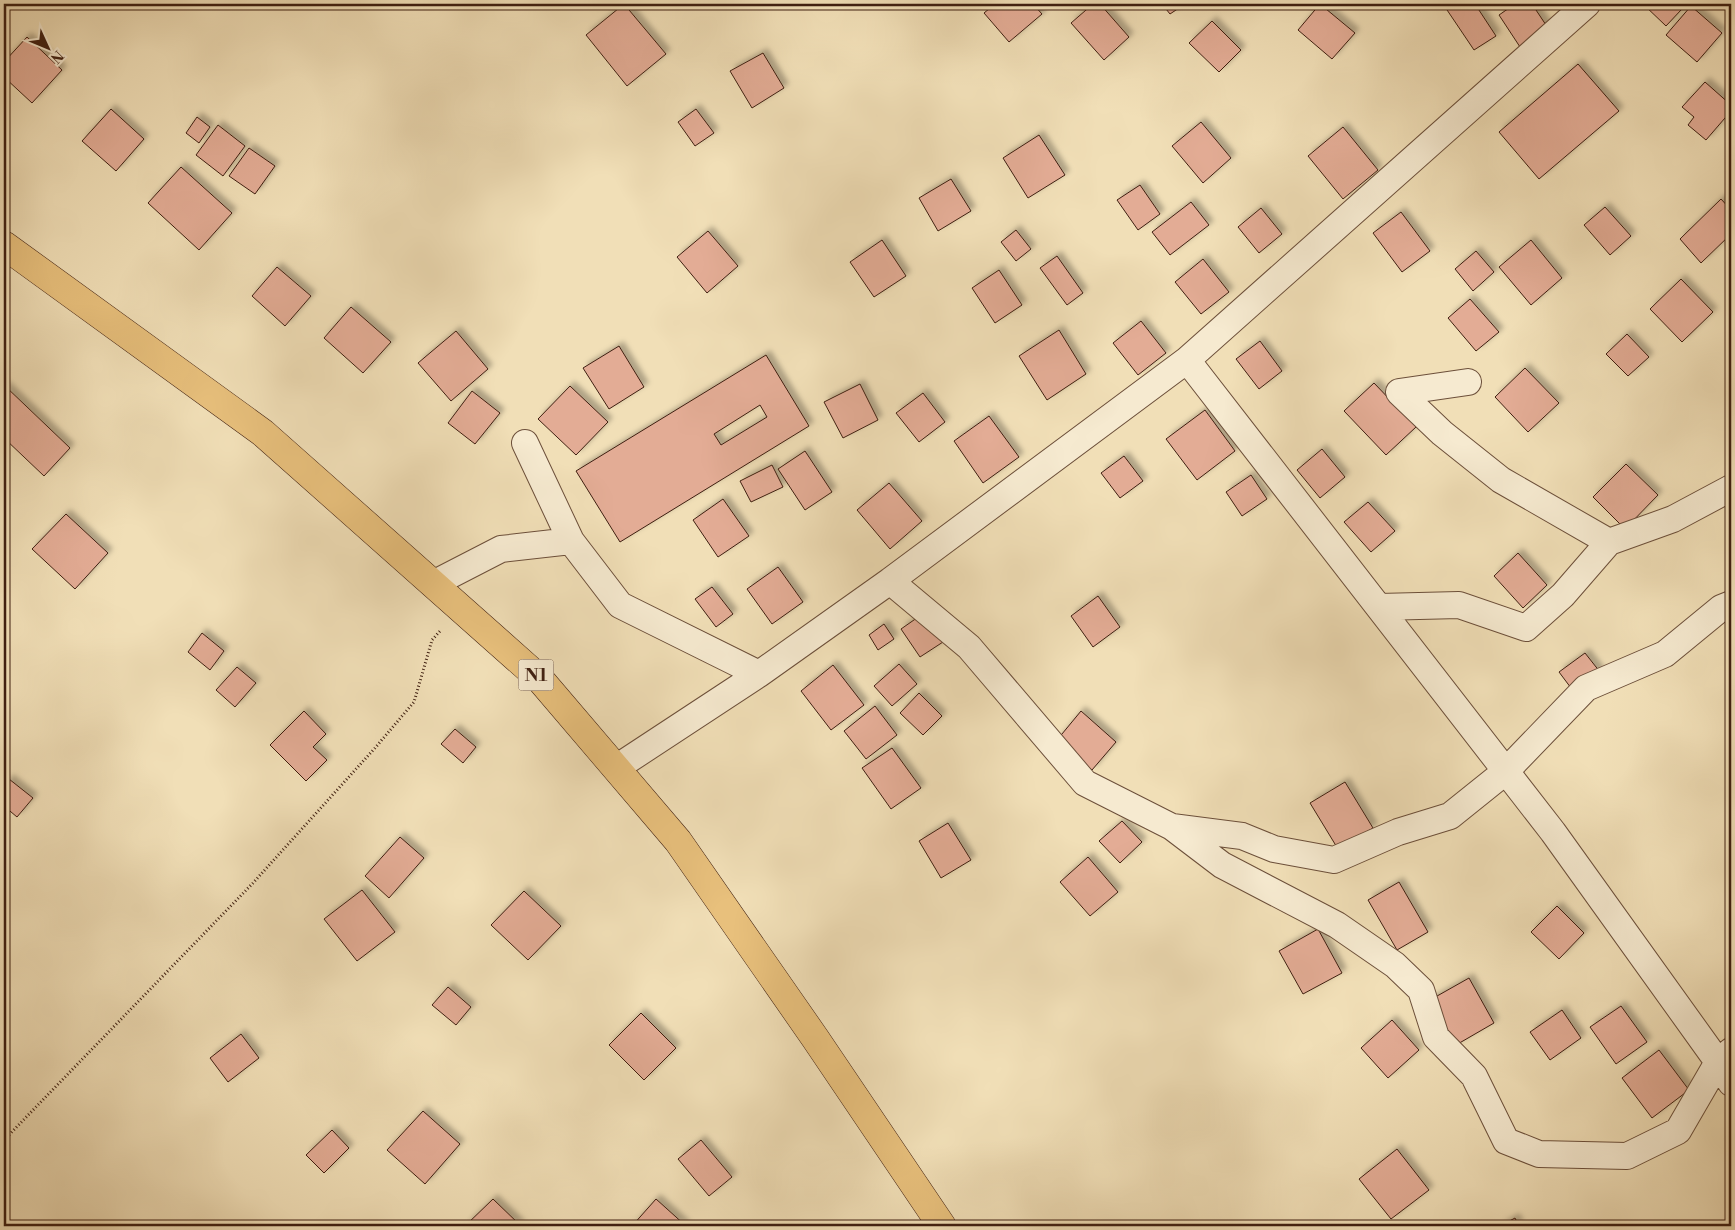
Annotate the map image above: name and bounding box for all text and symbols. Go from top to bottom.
north arrow [22,22,72,72]
text: N [46,46,67,67]
road number: N1 [518,660,554,690]

